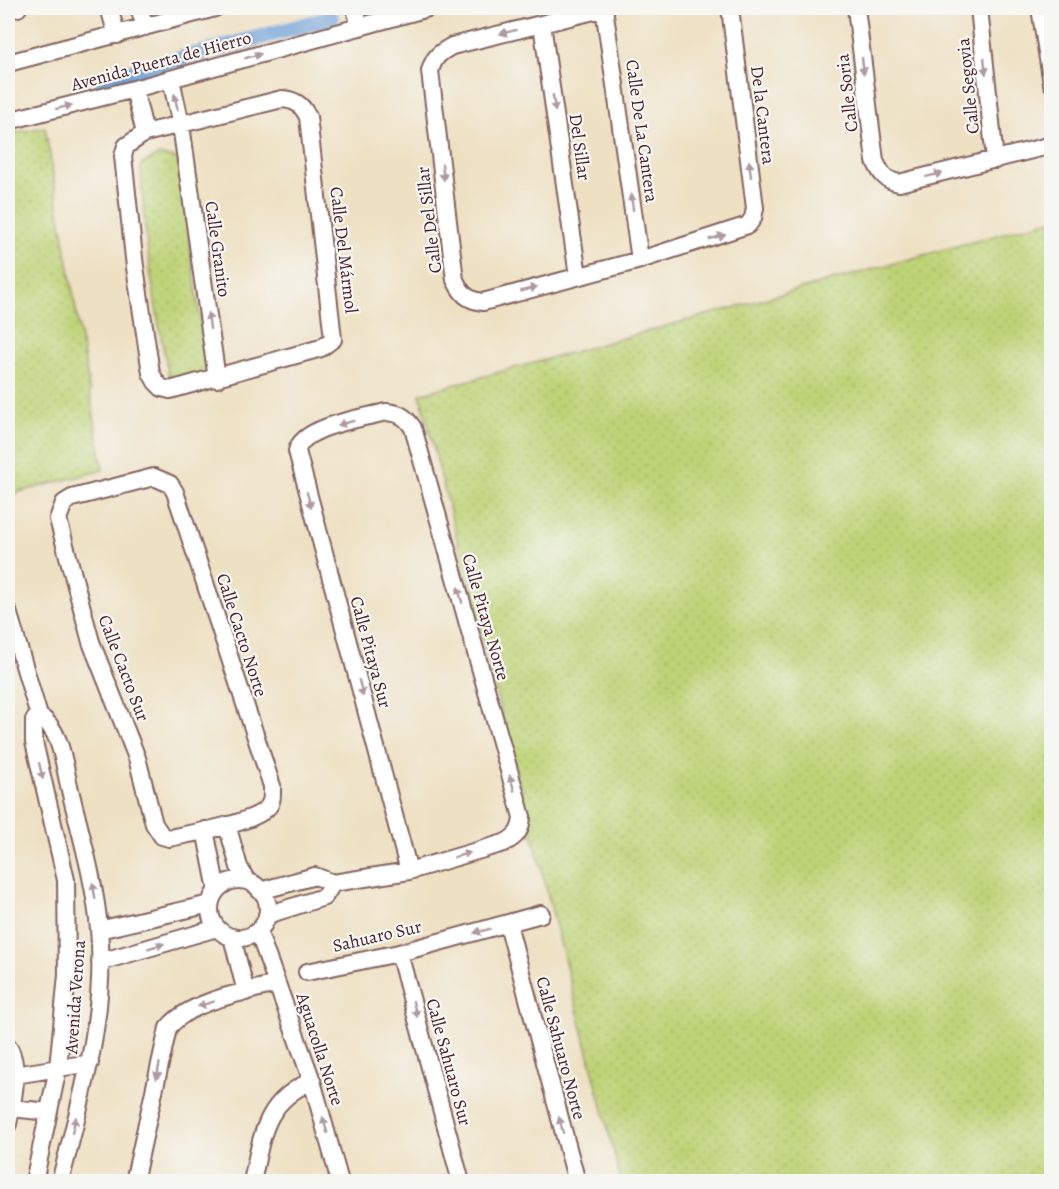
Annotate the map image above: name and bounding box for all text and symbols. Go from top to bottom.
street label: Avenida Puerta de Hierro [67,25,254,97]
one-way arrow [499,28,517,38]
street label: Calle Segovia [951,36,985,135]
one-way arrow [244,51,262,61]
street label: Calle Soria [830,52,864,133]
one-way arrow [858,56,868,75]
one-way arrow [980,56,990,75]
street label: Calle De La Cantera [620,58,664,205]
street label: De la Cantera [745,64,781,166]
one-way arrow [171,92,180,111]
one-way arrow [549,93,558,112]
one-way arrow [55,102,74,112]
street label: Del Sillar [563,112,597,182]
one-way arrow [745,160,755,179]
one-way arrow [438,163,447,182]
street label: Calle Del Sillar [411,165,447,275]
one-way arrow [925,169,943,179]
street label: Calle Del Mármol [324,185,364,315]
one-way arrow [628,192,637,211]
street label: Calle Granito [199,199,237,299]
one-way arrow [708,232,726,241]
one-way arrow [520,284,538,293]
one-way arrow [204,311,213,330]
one-way arrow [337,418,355,428]
one-way arrow [305,491,314,509]
street label: Calle Pitaya Norte [456,551,516,683]
street label: Calle Cacto Norte [211,570,273,700]
one-way arrow [455,586,464,604]
street label: Calle Pitaya Sur [345,593,397,711]
street label: Calle Cacto Sur [93,611,155,725]
one-way arrow [357,679,366,697]
one-way arrow [36,761,46,780]
one-way arrow [507,773,516,791]
one-way arrow [453,850,471,859]
one-way arrow [89,881,98,900]
street label: Sahuaro Sur [330,914,424,958]
one-way arrow [473,926,491,936]
street label: Avenida Verona [59,939,91,1056]
one-way arrow [147,941,165,950]
street label: Calle Sahuaro Norte [530,974,592,1122]
street label: Aguacolla Norte [290,989,350,1108]
street label: Calle Sahuaro Sur [420,996,478,1128]
one-way arrow [197,1000,215,1009]
one-way arrow [410,1000,420,1018]
one-way arrow [153,1062,162,1081]
one-way arrow [70,1116,80,1134]
one-way arrow [319,1116,329,1134]
one-way arrow [556,1116,566,1134]

